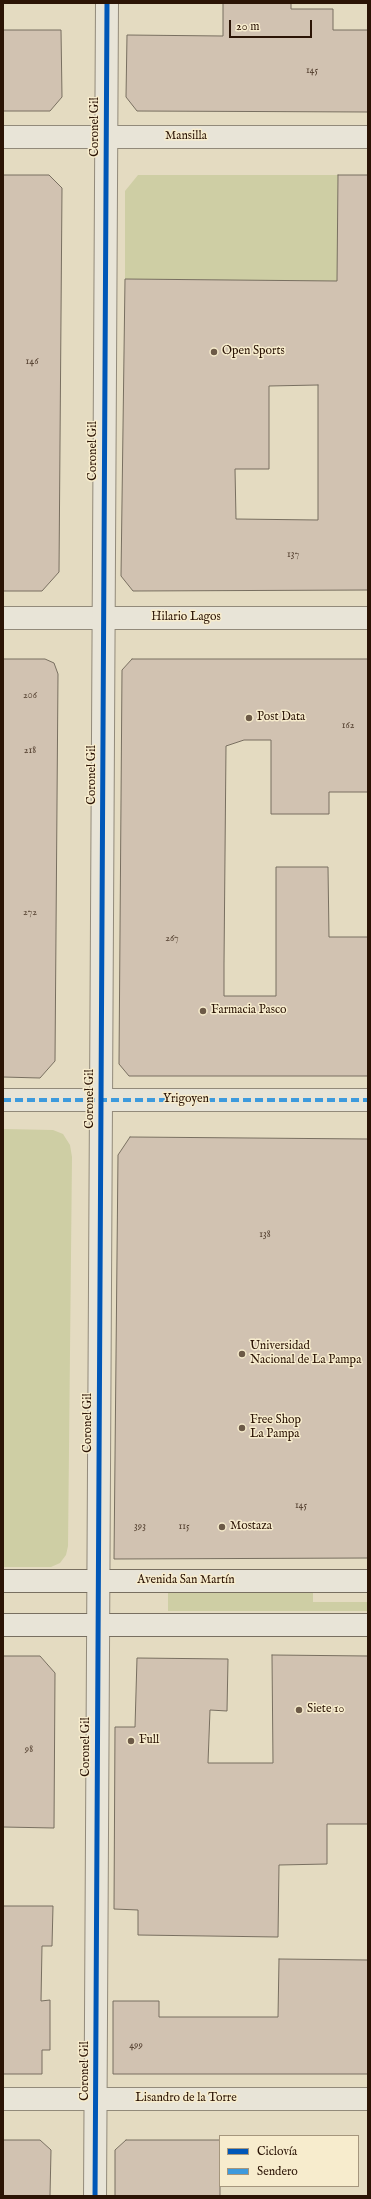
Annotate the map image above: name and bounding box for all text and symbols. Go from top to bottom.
scale bar [231,12,314,38]
text: 20 m [236,19,259,34]
house number: 145 [306,65,318,77]
street label: Coronel Gil [89,97,103,157]
street label: Mansilla [165,130,207,144]
place label: Open Sports [222,345,285,359]
marker: Open Sports [209,347,219,357]
house number: 146 [26,356,38,368]
street label: Coronel Gil [87,421,101,481]
house number: 137 [287,549,299,561]
street label: Hilario Lagos [151,611,221,625]
house number: 206 [23,690,37,702]
place label: Post Data [257,711,305,725]
marker: Post Data [244,713,254,723]
house number: 162 [342,720,354,732]
house number: 218 [24,745,36,757]
street label: Coronel Gil [86,745,100,805]
house number: 272 [23,907,37,919]
house number: 267 [165,933,179,945]
place label: Farmacia Pasco [211,1004,287,1018]
marker: Farmacia Pasco [198,1006,208,1016]
street label: Coronel Gil [84,1069,98,1129]
street label: Yrigoyen [163,1093,209,1107]
house number: 138 [259,1229,271,1241]
place label: Universidad Nacional de La Pampa [250,1340,361,1368]
marker: Universidad Nacional de La Pampa [237,1349,247,1359]
street label: Coronel Gil [82,1393,96,1453]
place label: Free Shop La Pampa [250,1414,301,1442]
marker: Free Shop La Pampa [237,1423,247,1433]
house number: 145 [295,1500,307,1512]
place label: Mostaza [230,1520,272,1534]
house number: 393 [134,1521,146,1533]
house number: 115 [178,1521,190,1533]
marker: Mostaza [217,1522,227,1532]
street label: Avenida San Martín [137,1574,235,1588]
place label: Siete 10 [307,1703,344,1717]
marker: Siete 10 [294,1705,304,1715]
street label: Coronel Gil [80,1717,94,1777]
place label: Full [139,1734,159,1748]
marker: Full [126,1736,136,1746]
house number: 98 [25,1744,33,1756]
house number: 499 [129,2040,143,2052]
street label: Coronel Gil [79,2041,93,2101]
street label: Lisandro de la Torre [135,2092,237,2106]
legend [219,2135,359,2187]
text: Ciclovía [257,2144,297,2159]
text: Sendero [257,2164,298,2179]

